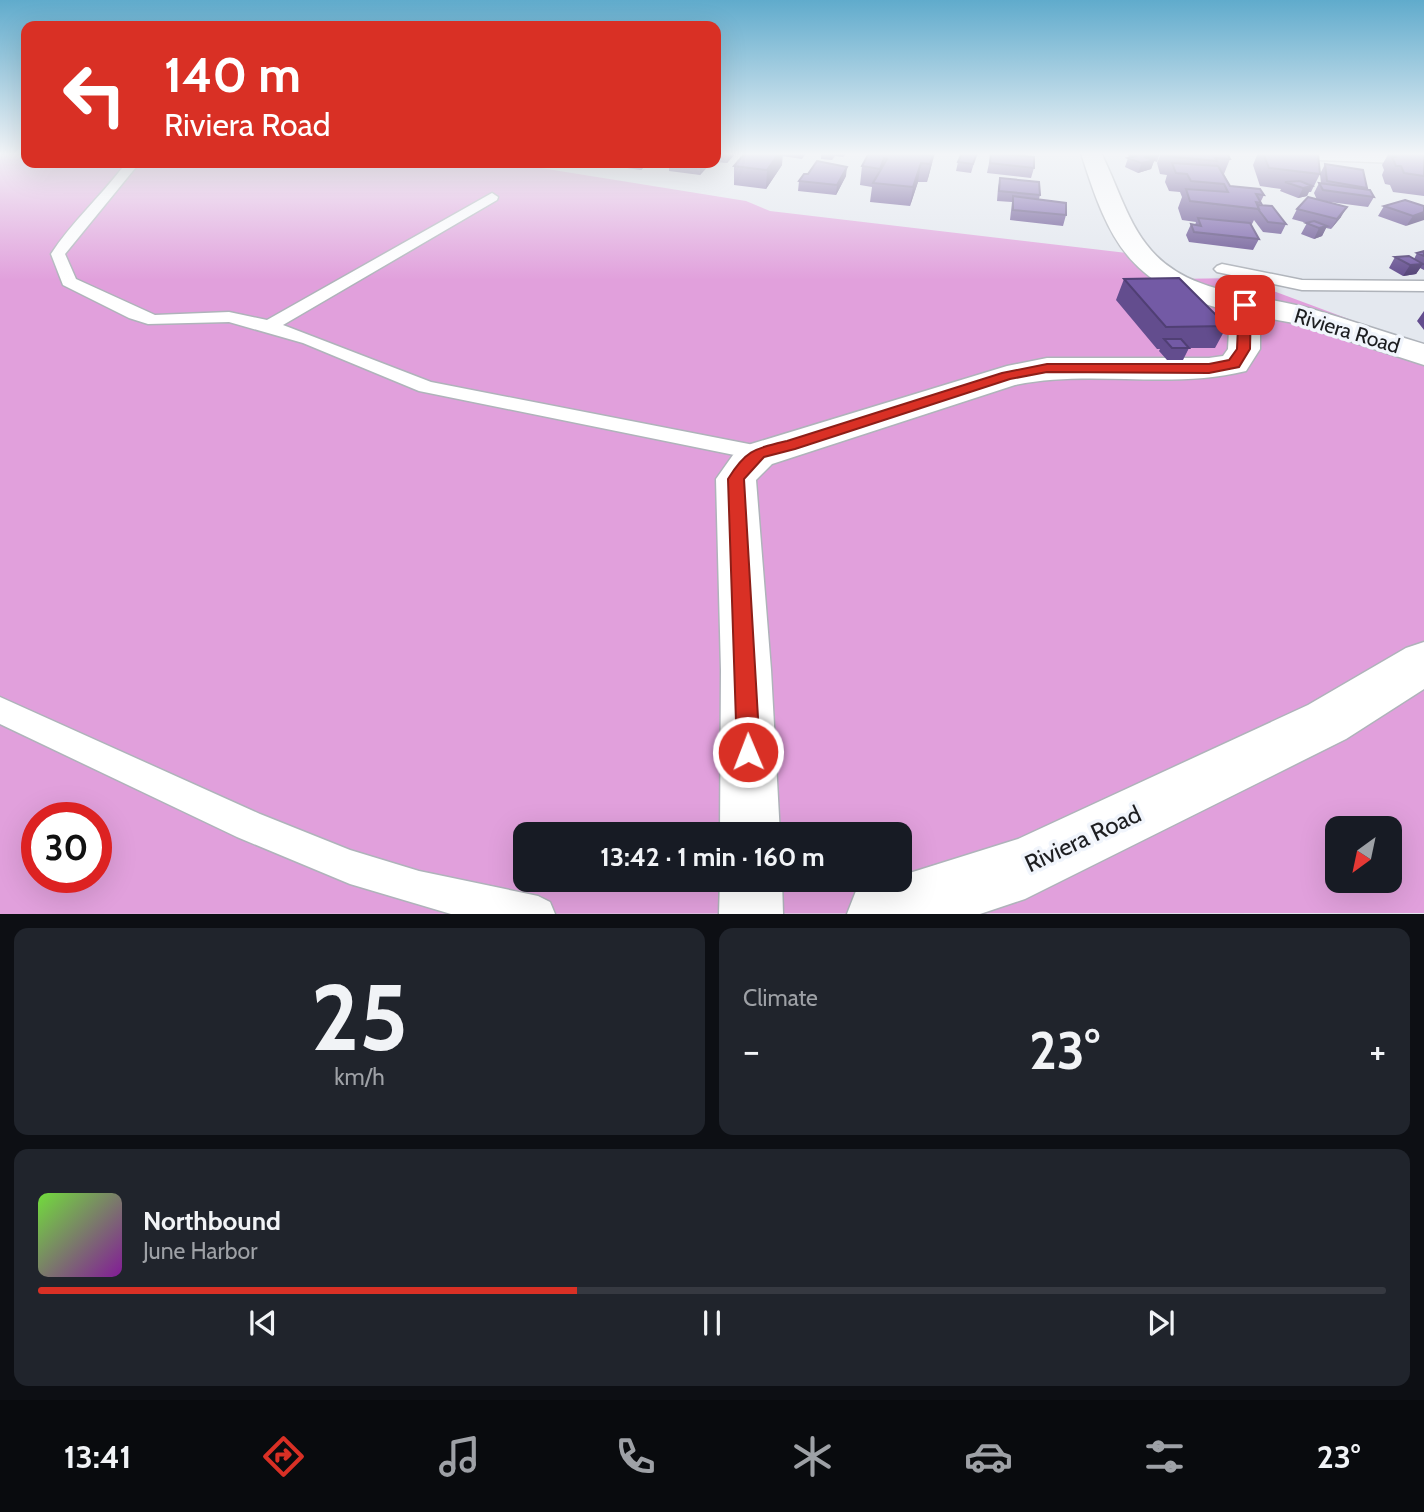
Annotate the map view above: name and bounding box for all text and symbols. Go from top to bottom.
text: 140 m [164,45,301,104]
icon: left [49,49,140,140]
text: Riviera Road [164,105,331,144]
pin [1215,275,1275,335]
icon: arrive [1226,286,1264,324]
street label: Riviera Road [1291,303,1403,358]
position arrow [711,715,785,789]
street label: Riviera Road [1020,799,1146,878]
speed limit sign: 30 [21,802,112,893]
north arrow [1325,816,1402,892]
map controls [1325,816,1402,893]
text: 13:42 · 1 min · 160 m [600,841,825,873]
text: 25 [311,962,408,1073]
text: Climate [743,984,818,1012]
text: 23° [1029,1019,1100,1082]
text: − [743,1027,760,1074]
text: + [1369,1027,1386,1074]
text: km/h [334,1063,385,1091]
text: Northbound [143,1205,281,1237]
text: June Harbor [143,1237,257,1265]
icon: previous [244,1304,282,1342]
icon: pause [693,1304,731,1342]
icon: next [1142,1304,1180,1342]
icon: directions [259,1432,308,1481]
icon: music [435,1432,484,1481]
icon: phone [611,1432,660,1481]
icon: climate [788,1432,837,1481]
icon: car [964,1432,1013,1481]
icon: filters [1140,1432,1189,1481]
text: 13:41 [64,1437,131,1476]
text: 23° [1317,1437,1360,1476]

